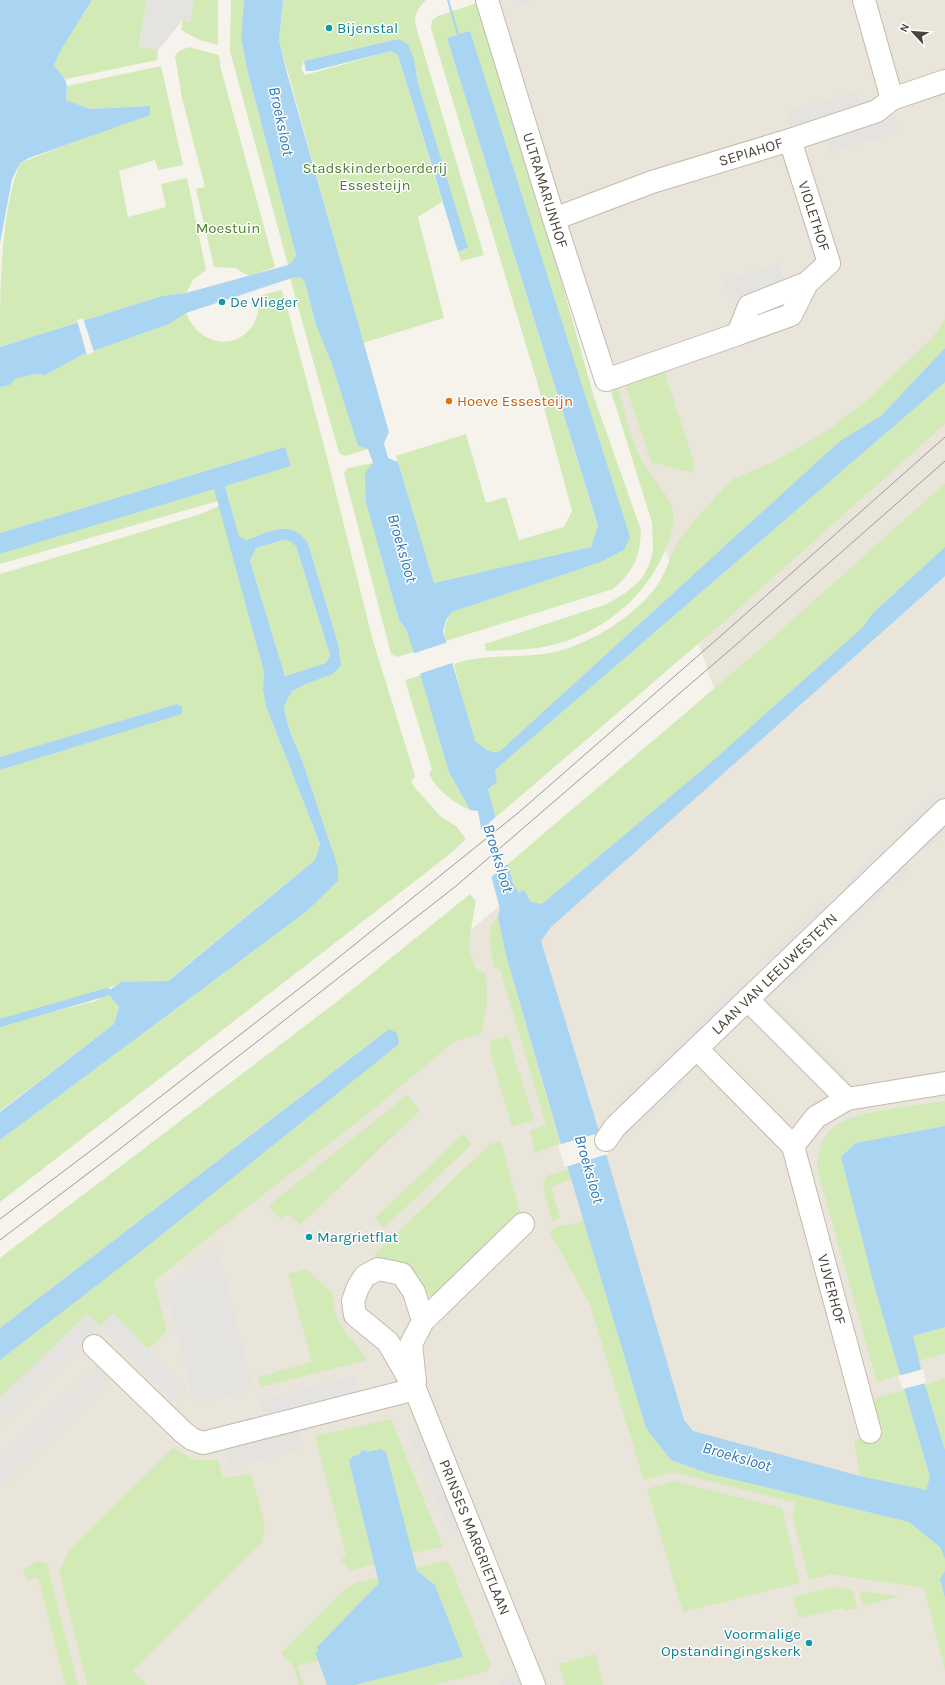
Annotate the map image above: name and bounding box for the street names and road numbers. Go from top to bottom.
street label: ULTRAMARIJNHOF [519,130,572,250]
street label: SEPIAHOF [716,134,785,170]
street label: VIOLETHOF [794,179,834,254]
street label: LAAN VAN LEEUWESTEYN [708,909,841,1038]
street label: VIJVERHOF [814,1252,850,1327]
street label: PRINSES MARGRIETLAAN [435,1457,514,1618]

